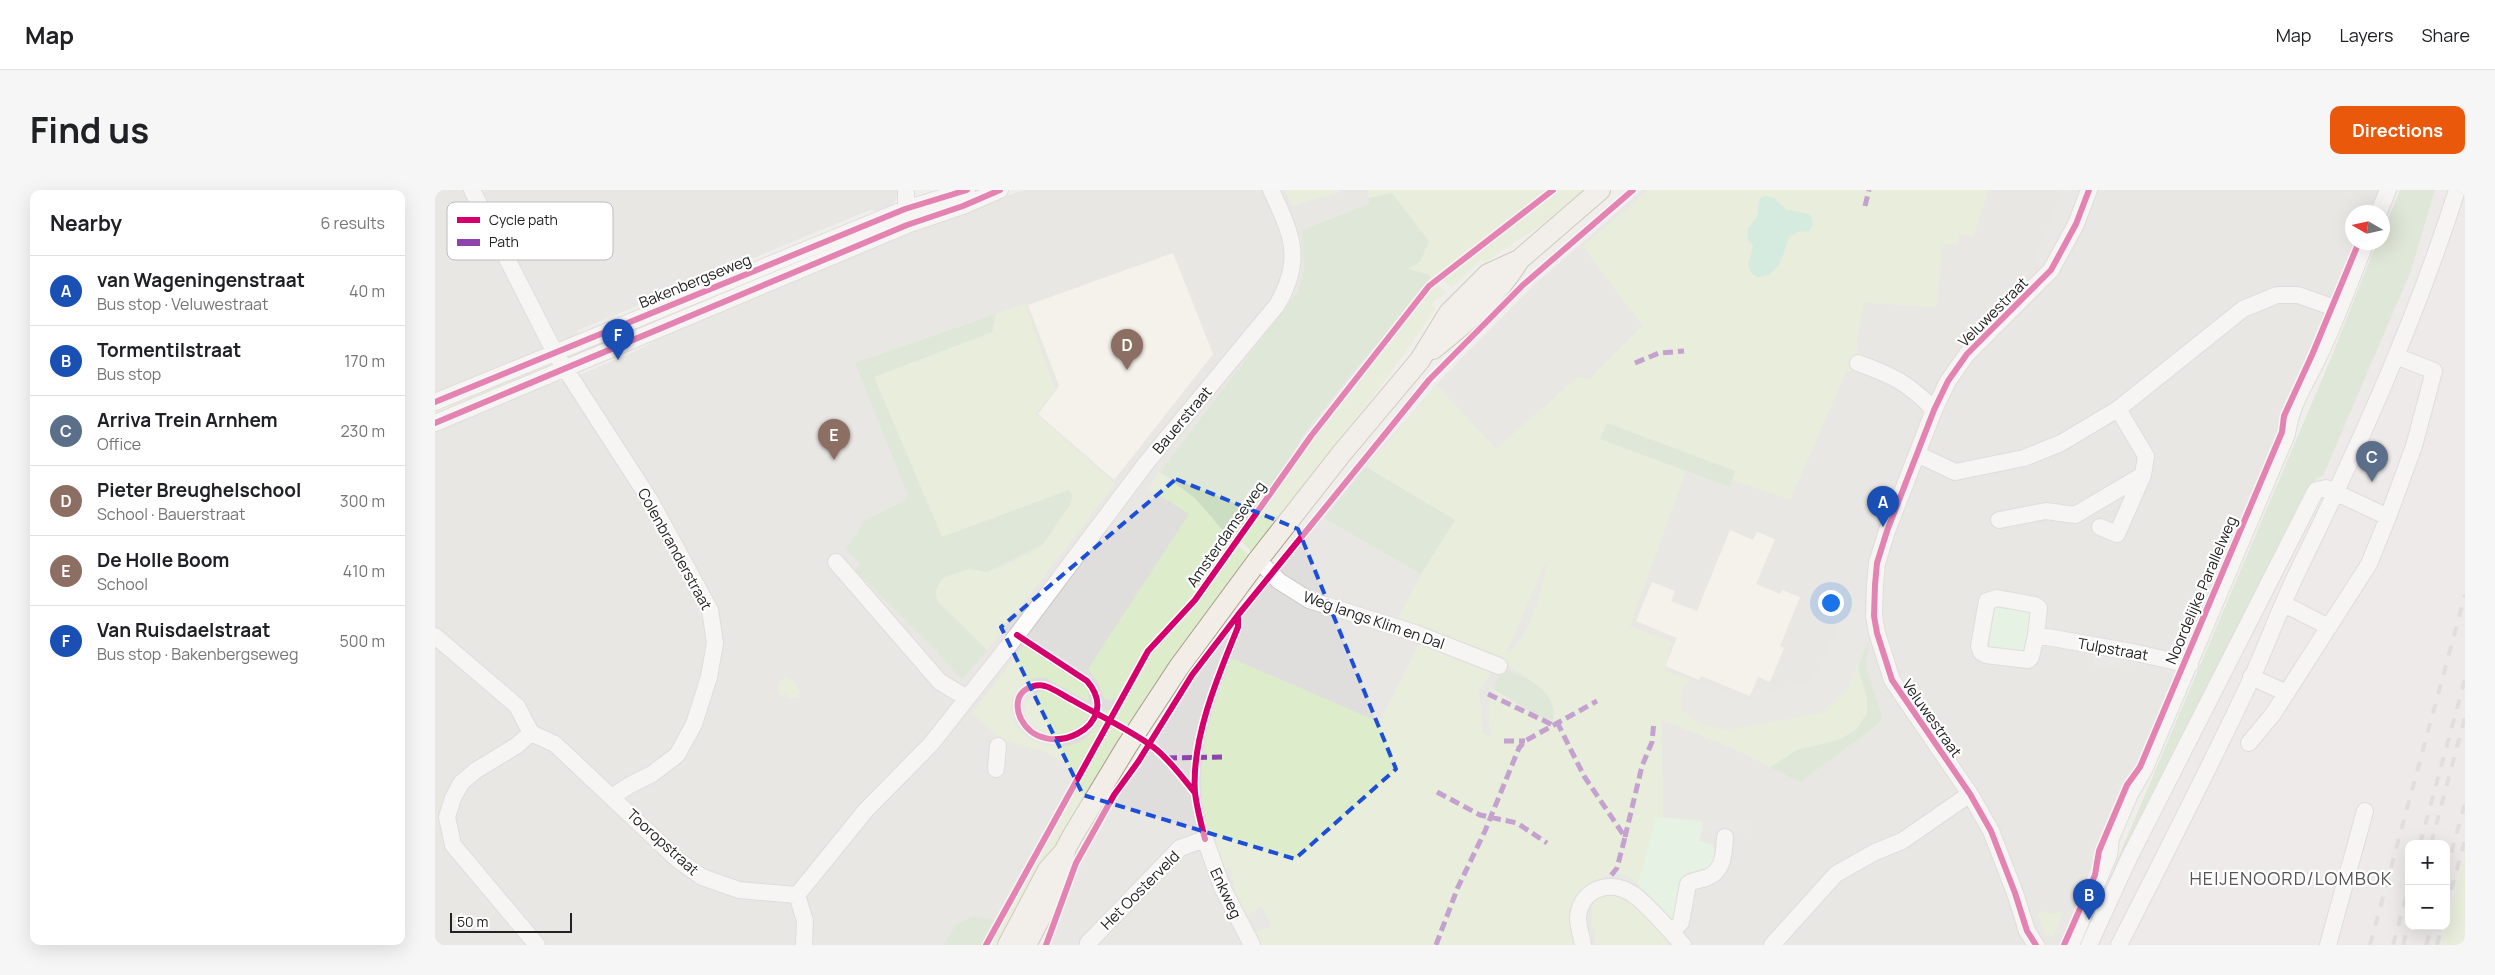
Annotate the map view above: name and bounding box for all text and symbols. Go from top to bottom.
text: Map [25,18,74,51]
text: Map [2276,23,2311,47]
text: Layers [2339,23,2393,47]
text: Share [2421,23,2470,47]
text: Find us [30,106,149,154]
button: Directions [2330,106,2465,154]
legend [447,202,613,260]
north arrow [2345,205,2390,250]
text: Nearby [50,209,122,237]
text: Cycle path [489,210,558,229]
text: 6 results [320,212,385,234]
text: Path [489,232,519,251]
street label: Bakenbergseweg [636,249,754,313]
text: van Wageningenstraat [97,267,305,293]
street label: Veluwestraat [1953,272,2033,352]
text: A [61,280,71,302]
text: 40 m [349,280,385,302]
text: Bus stop · Veluwestraat [97,293,268,315]
pin: F [602,319,634,360]
pin: D [1111,329,1143,370]
text: Tormentilstraat [97,337,241,363]
text: B [61,350,71,372]
text: 170 m [344,350,385,372]
text: Bus stop [97,363,161,385]
street label: Bauerstraat [1148,382,1216,458]
text: Arriva Trein Arnhem [97,407,278,433]
pin: E [818,419,850,460]
text: C [60,420,72,442]
text: 230 m [341,420,385,442]
text: Office [97,433,141,455]
pin: C [2356,441,2388,482]
text: Pieter Breughelschool [97,477,301,503]
street label: Amsterdamseweg [1182,477,1270,591]
street label: Colenbranderstraat [633,484,717,614]
pin: A [1867,486,1899,527]
text: D [60,490,72,512]
text: 300 m [340,490,385,512]
text: School · Bauerstraat [97,503,245,525]
street label: Noordelijke Parallelweg [2160,513,2242,667]
text: De Holle Boom [97,547,229,573]
text: E [61,560,71,582]
text: 410 m [343,560,385,582]
text: School [97,573,148,595]
street label: Weg langs Klim en Dal [1300,586,1448,654]
your location [1818,590,1844,616]
text: Van Ruisdaelstraat [97,617,270,643]
text: F [62,630,70,652]
text: 500 m [339,630,385,652]
street label: Tulpstraat [2076,632,2150,666]
text: Bus stop · Bakenbergseweg [97,643,298,665]
street label: Veluwestraat [1897,675,1967,761]
street label: Tooropstraat [622,804,704,880]
map controls [2405,840,2450,930]
button: + [2405,840,2450,885]
street label: Het Oosterveld [1096,846,1184,934]
street label: Enkweg [1205,864,1247,922]
district label: HEIJENOORD/LOMBOK [2190,866,2392,890]
pin: B [2073,879,2105,920]
button: − [2405,885,2450,930]
scale bar [450,910,573,933]
text: 50 m [457,912,488,931]

